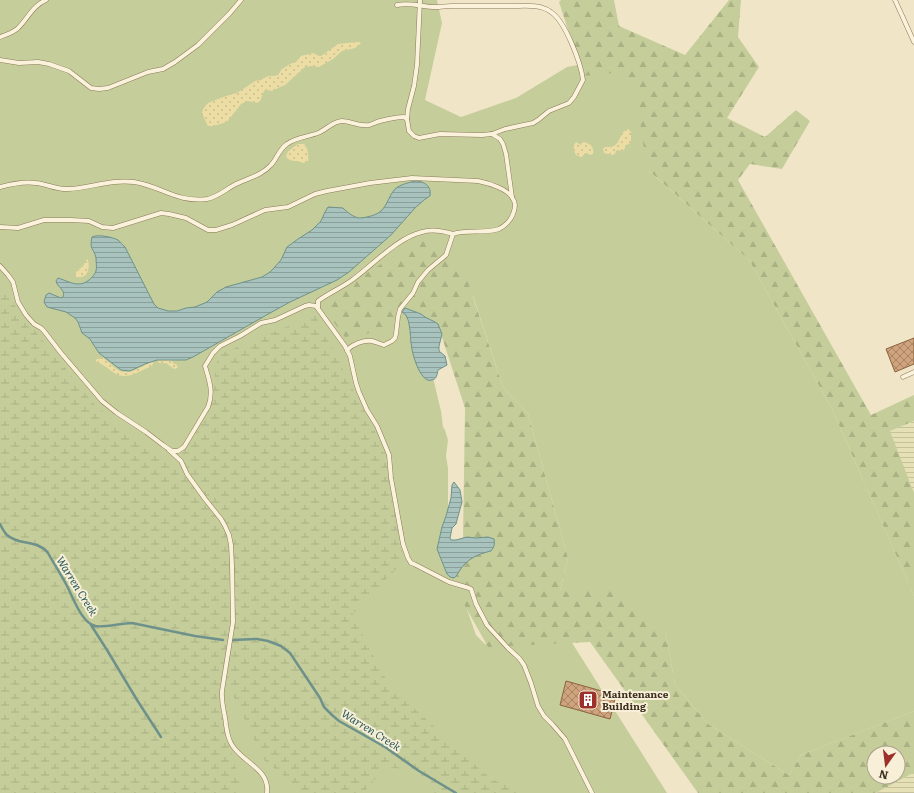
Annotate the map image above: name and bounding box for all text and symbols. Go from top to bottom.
water label: Warren Creek [53,553,103,618]
place label: Maintenance Building [602,686,669,713]
building icon: Maintenance Building [577,689,599,711]
water label: Warren Creek [339,704,404,754]
north arrow [866,745,906,785]
text: N [877,767,890,785]

